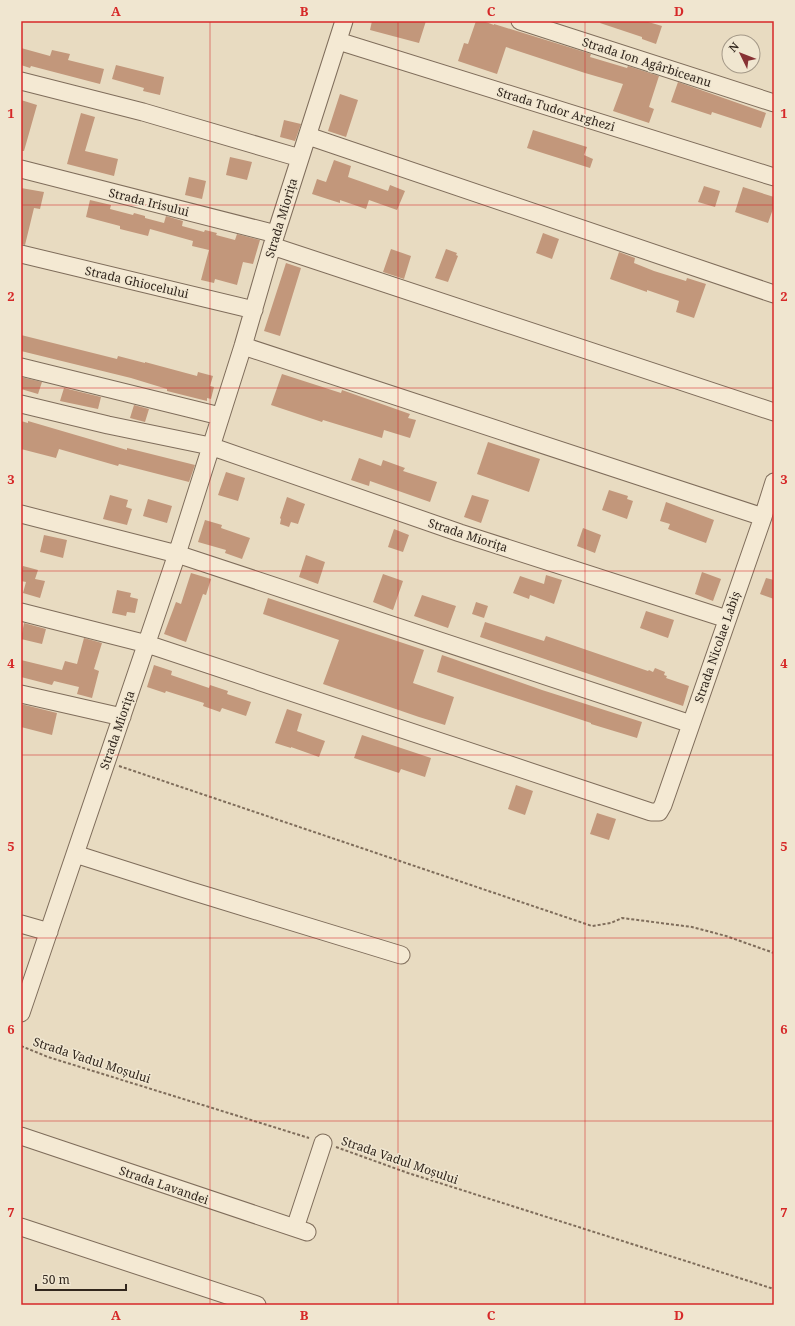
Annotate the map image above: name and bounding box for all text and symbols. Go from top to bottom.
text: A [111,2,121,20]
text: B [300,2,309,20]
text: C [487,2,496,20]
text: D [674,2,684,20]
street label: Strada Ion Agârbiceanu [580,33,714,91]
north arrow [721,34,761,74]
text: N [725,38,742,55]
street label: Strada Tudor Arghezi [495,83,617,135]
text: 1 [7,104,15,122]
text: 1 [780,104,788,122]
street label: Strada Miorița [261,176,301,260]
street label: Strada Irisului [107,184,191,220]
street label: Strada Ghiocelului [83,262,191,302]
text: 2 [7,287,15,305]
text: 2 [780,287,788,305]
text: 3 [7,470,15,488]
text: 3 [780,470,788,488]
street label: Strada Miorița [426,514,510,556]
street label: Strada Nicolae Labiș [690,589,744,705]
text: 4 [7,654,15,672]
text: 4 [780,654,788,672]
street label: Strada Miorița [96,688,139,772]
text: 5 [7,837,15,855]
text: 5 [780,837,788,855]
text: 6 [7,1020,15,1038]
text: 6 [780,1020,788,1038]
street label: Strada Vadul Moșului [31,1033,153,1087]
street label: Strada Vadul Moșului [339,1132,461,1188]
street label: Strada Lavandei [117,1162,211,1208]
text: 7 [7,1203,15,1221]
text: 7 [780,1203,788,1221]
scale bar [36,1266,126,1292]
text: 50 m [42,1271,70,1288]
text: A [111,1306,121,1324]
text: B [300,1306,309,1324]
text: C [487,1306,496,1324]
text: D [674,1306,684,1324]

